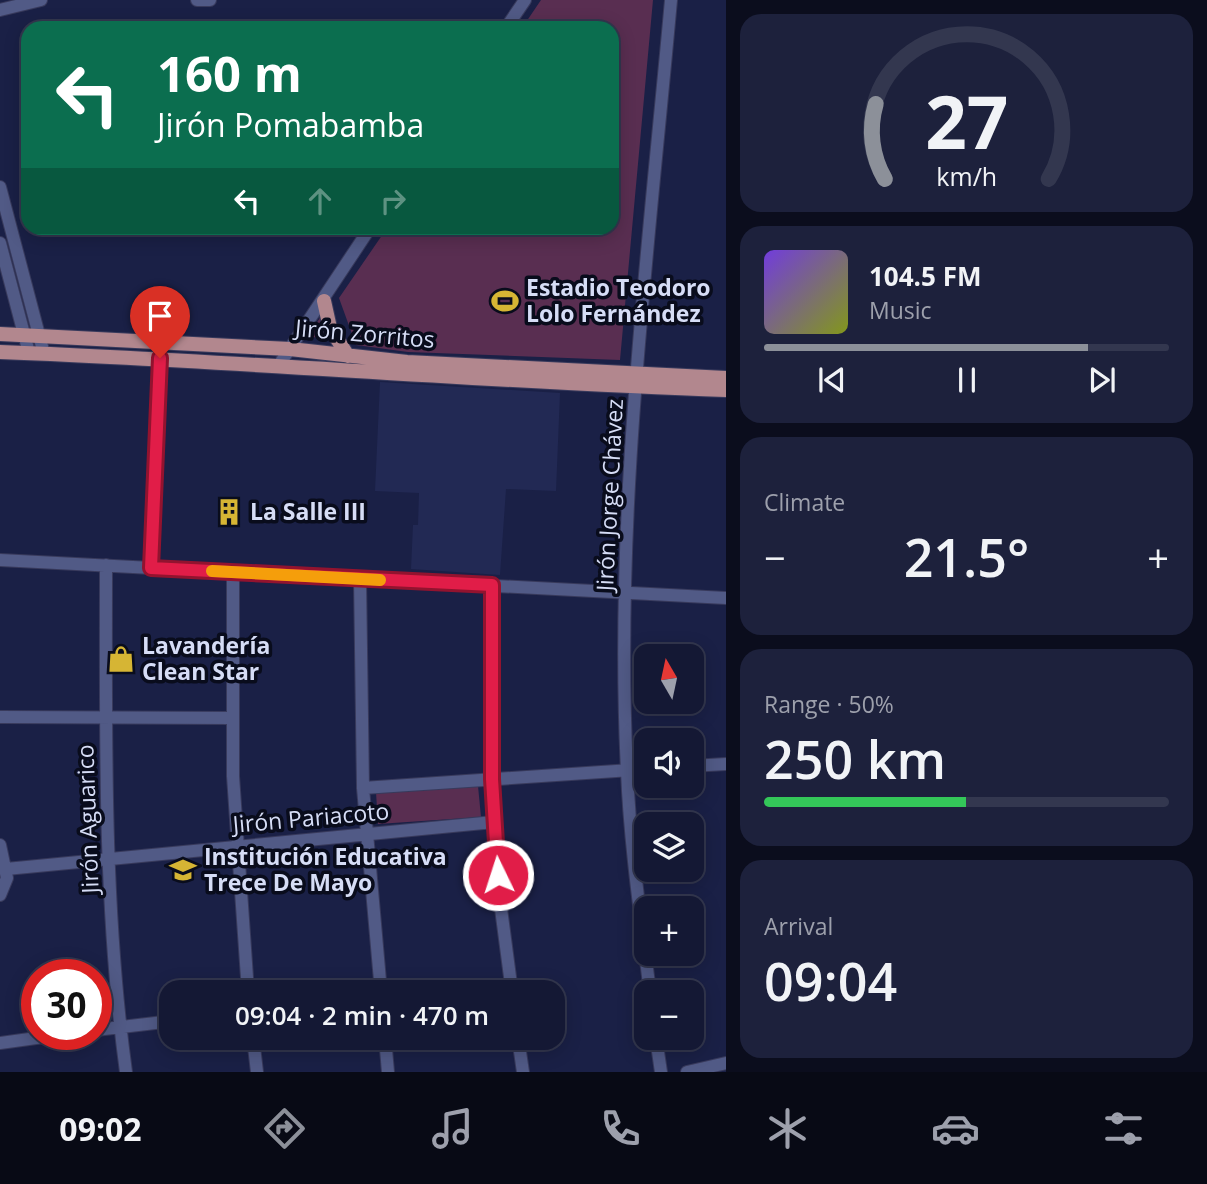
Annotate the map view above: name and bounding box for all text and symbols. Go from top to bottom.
text: 160 m [157,40,302,106]
icon: left [42,49,133,140]
text: 27 [925,71,1008,170]
text: Jirón Pomabamba [157,103,424,146]
text: km/h [936,159,997,193]
icon: left [228,182,266,220]
icon: ahead [301,182,339,220]
icon: right [374,182,412,220]
text: 104.5 FM [869,258,981,294]
place label: Estadio Teodoro Lolo Fernández [526,271,711,329]
pin [130,286,190,358]
sports icon: Estadio Teodoro Lolo Fernández [490,286,520,316]
text: Music [869,294,932,326]
icon: arrive [141,297,179,335]
street label: Jirón Zorritos [292,311,436,355]
icon: previous [813,361,851,399]
icon: pause [948,361,986,399]
icon: next [1083,361,1121,399]
street label: Jirón Jorge Chávez [588,398,630,594]
text: Climate [764,486,845,518]
place label: La Salle III [250,495,366,527]
building icon: La Salle III [214,497,244,527]
text: 21.5° [904,521,1029,592]
text: − [764,531,786,583]
text: + [1147,531,1169,583]
place label: Lavandería Clean Star [142,629,270,687]
shop icon: Lavandería Clean Star [106,644,136,674]
north arrow [634,644,704,714]
map controls [634,644,704,1050]
text: Range · 50% [764,688,894,720]
text: 250 km [764,723,946,794]
button: sound [634,728,704,798]
street label: Jirón Aguarico [68,744,106,896]
street label: Jirón Pariacoto [229,794,390,840]
button: layers [634,812,704,882]
position arrow [461,838,535,912]
place label: Institución Educativa Trece De Mayo [204,840,447,898]
school or university icon: Institución Educativa Trece De Mayo [168,855,198,885]
button: + [634,896,704,966]
text: Arrival [764,910,833,942]
text: 09:04 [764,945,897,1016]
speed limit sign: 30 [21,959,112,1050]
button: − [634,980,704,1050]
text: 09:04 · 2 min · 470 m [235,997,489,1033]
icon: directions [260,1104,309,1153]
icon: music [428,1104,477,1153]
icon: phone [596,1104,645,1153]
icon: climate [763,1104,812,1153]
icon: car [931,1104,980,1153]
icon: filters [1099,1104,1148,1153]
text: 09:02 [59,1107,142,1150]

